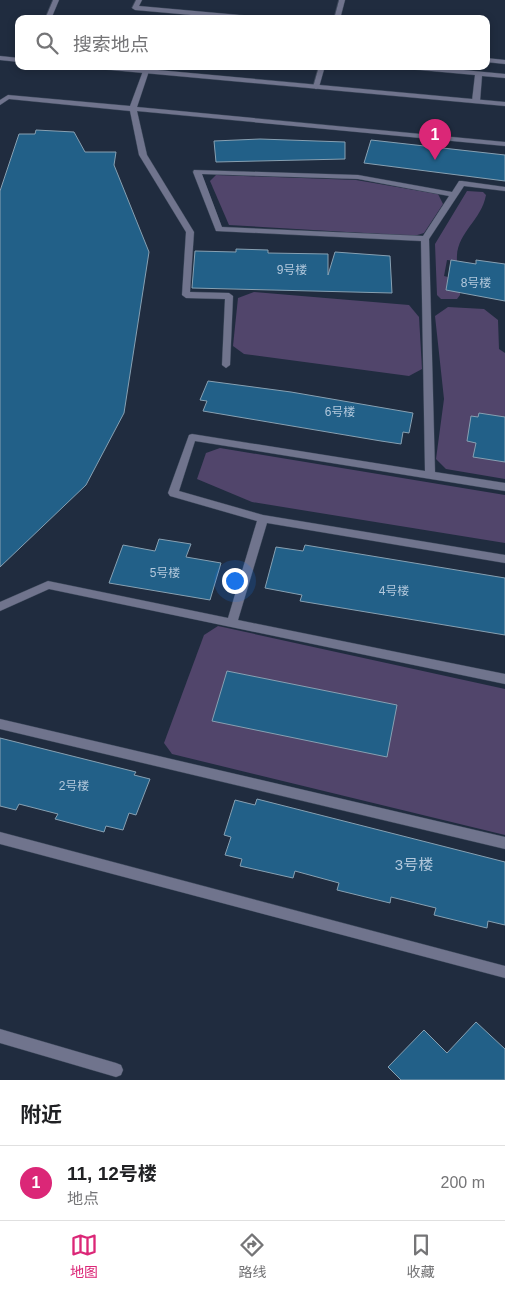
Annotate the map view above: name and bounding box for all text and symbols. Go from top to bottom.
search box [15,15,490,70]
icon: search [33,29,61,57]
text: 搜索地点 [73,34,149,55]
pin: 1 [419,119,451,160]
house number: 9号楼 [277,263,307,277]
house number: 8号楼 [461,276,491,290]
house number: 6号楼 [325,405,355,419]
house number: 5号楼 [150,566,180,580]
your location [222,568,248,594]
house number: 4号楼 [379,584,409,598]
house number: 2号楼 [59,779,89,793]
house number: 3号楼 [395,856,433,873]
text: 附近 [20,1103,62,1126]
text: 11, 12号楼 [67,1163,157,1184]
text: 1 [32,1174,40,1191]
text: 200 m [441,1174,485,1191]
text: 地点 [67,1190,99,1207]
tab: 地图 [70,1231,98,1281]
tab: 路线 [238,1231,266,1281]
tab: 收藏 [407,1231,435,1281]

